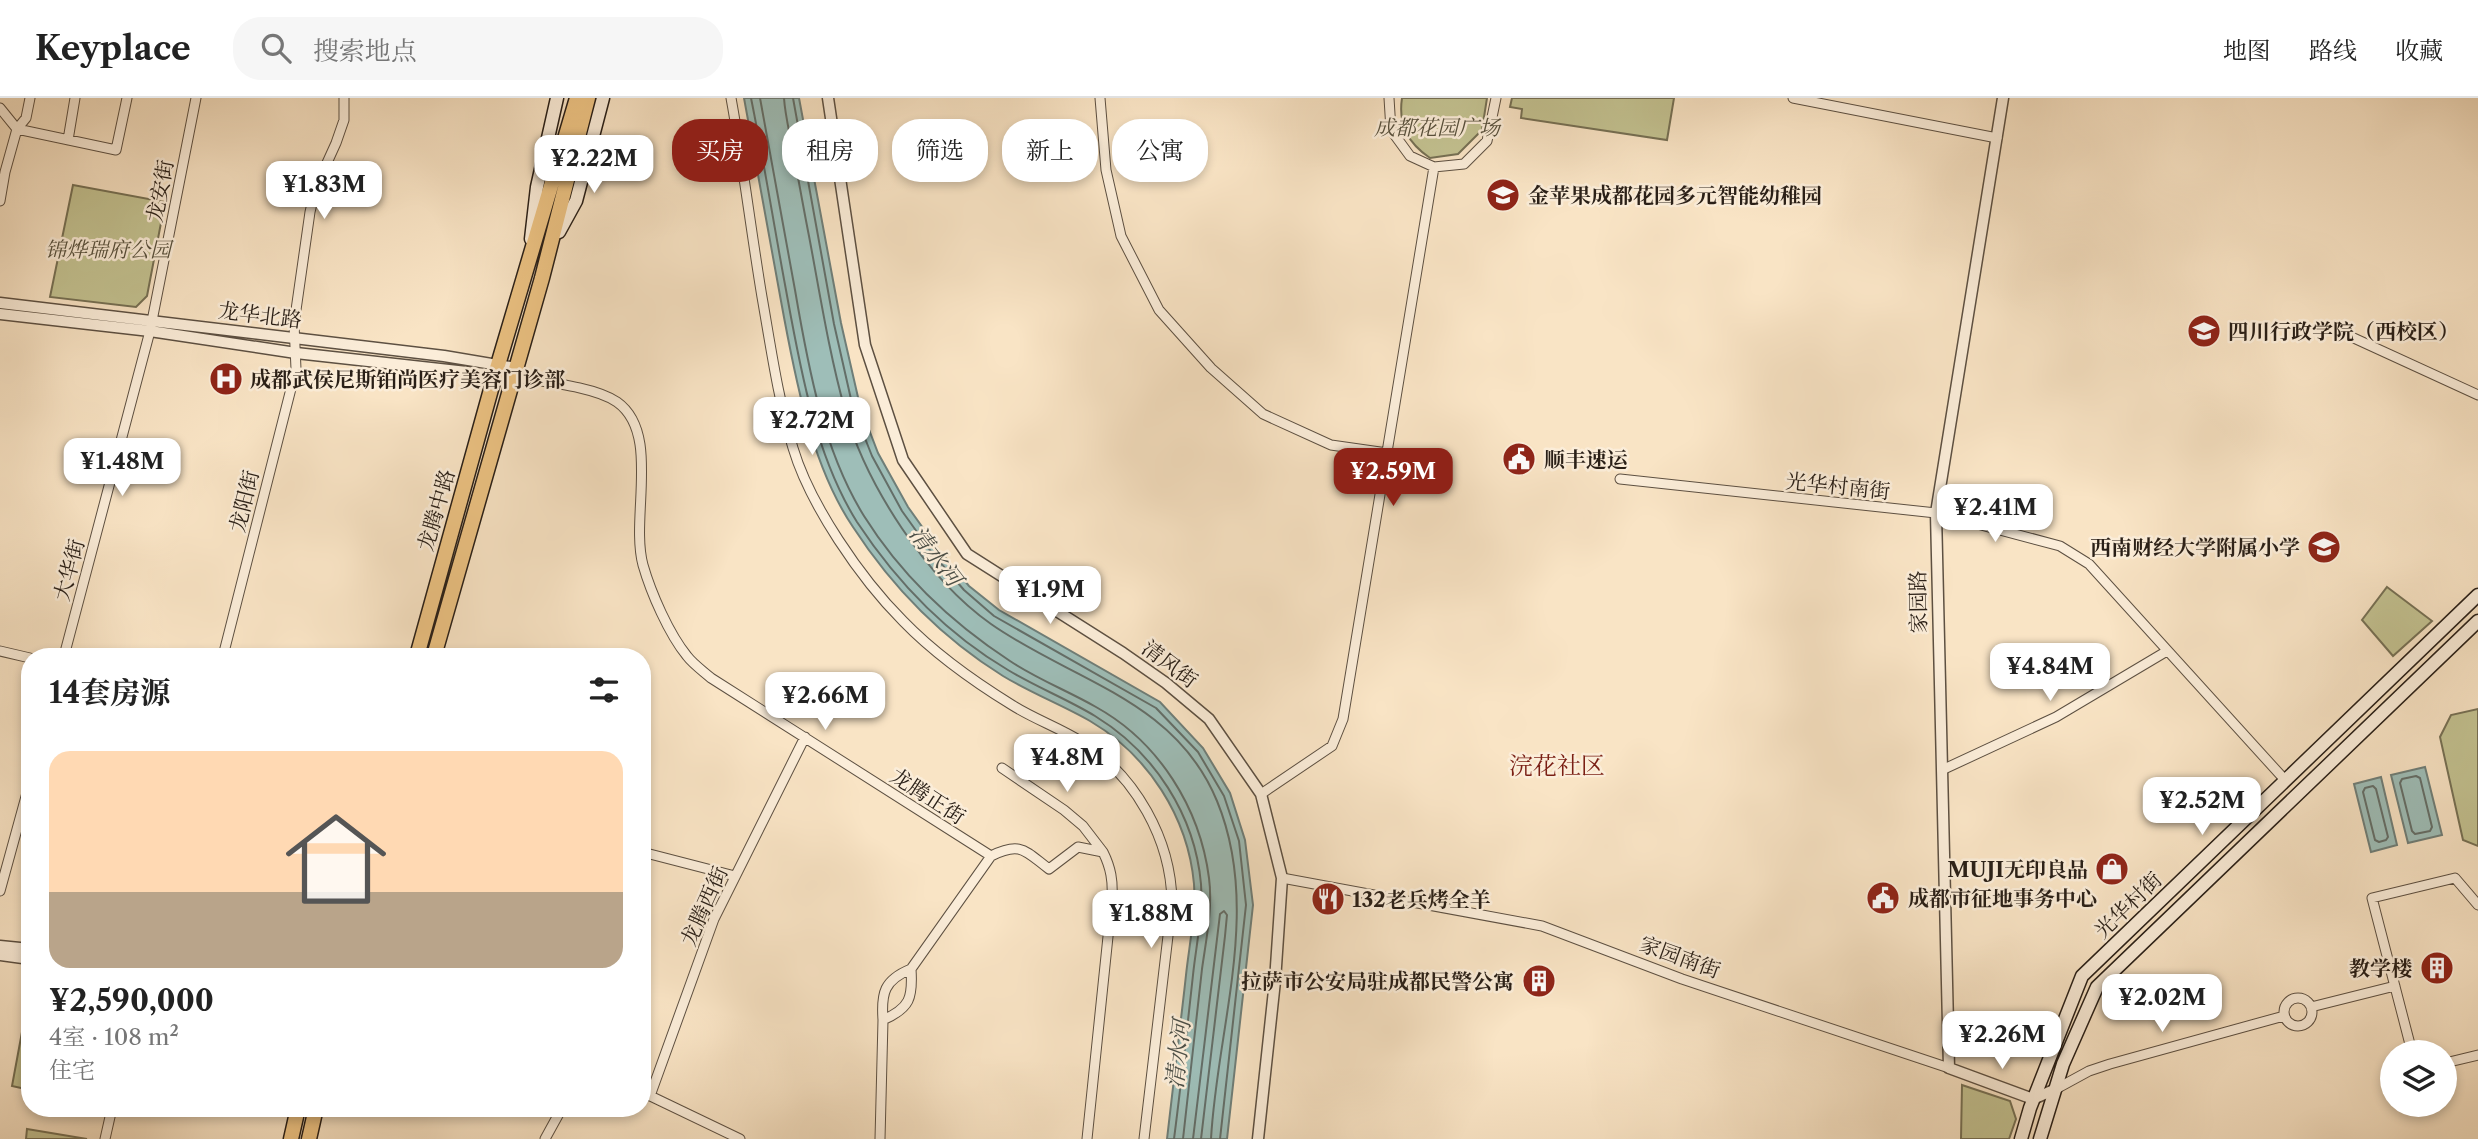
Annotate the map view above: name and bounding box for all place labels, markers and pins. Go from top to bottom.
pin: ¥2.22M [537,136,651,195]
pin: ¥1.83M [267,162,381,221]
school or university icon: 金苹果成都花园多元智能幼稚园 [1484,176,1522,214]
place label: 金苹果成都花园多元智能幼稚园 [1528,183,1822,208]
school or university icon: 四川行政学院（西校区） [2185,312,2223,350]
place label: 四川行政学院（西校区） [2228,319,2459,344]
hospital icon: 成都武侯尼斯铂尚医疗美容门诊部 [207,360,245,398]
place label: 成都武侯尼斯铂尚医疗美容门诊部 [250,367,565,392]
pin: ¥2.72M [755,398,869,457]
pin: ¥1.48M [65,438,179,498]
public building icon: 顺丰速运 [1500,440,1538,478]
place label: 顺丰速运 [1544,447,1628,472]
pin: ¥2.59M [1336,448,1450,508]
pin: ¥2.41M [1938,484,2052,544]
school or university icon: 西南财经大学附属小学 [2305,528,2343,566]
place label: 西南财经大学附属小学 [2090,535,2300,560]
pin: ¥1.9M [1001,566,1099,626]
pin: ¥4.84M [1993,644,2107,703]
pin: ¥2.66M [768,672,882,732]
pin: ¥4.8M [1018,734,1116,794]
pin: ¥2.52M [2145,778,2259,837]
shop icon: MUJI无印良品 [2093,850,2131,888]
place label: MUJI无印良品 [1947,857,2088,882]
public building icon: 成都市征地事务中心 [1864,879,1902,917]
restaurant icon: 132老兵烤全羊 [1309,880,1347,918]
place label: 成都市征地事务中心 [1908,886,2097,911]
place label: 132老兵烤全羊 [1352,887,1491,912]
pin: ¥1.88M [1094,890,1208,950]
building icon: 教学楼 [2418,949,2456,987]
place label: 教学楼 [2349,956,2412,981]
building icon: 拉萨市公安局驻成都民警公寓 [1520,962,1558,1000]
place label: 拉萨市公安局驻成都民警公寓 [1241,969,1514,994]
pin: ¥2.02M [2105,974,2219,1034]
pin: ¥2.26M [1945,1012,2059,1071]

